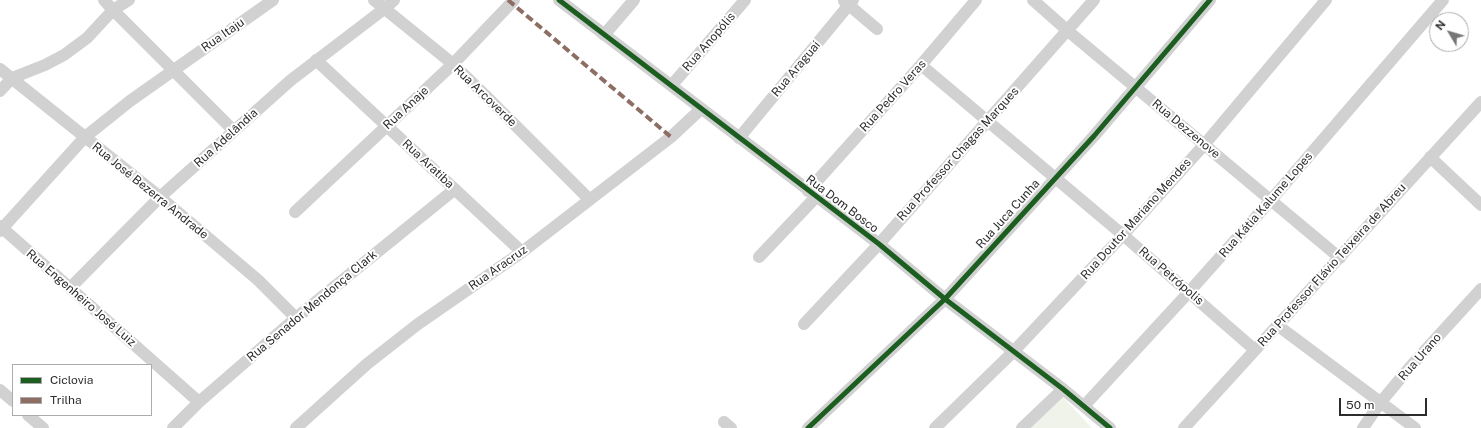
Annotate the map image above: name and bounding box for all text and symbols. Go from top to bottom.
street label: Rua Anopólis [680,10,738,74]
north arrow [1429,12,1469,52]
street label: Rua Itaju [199,15,247,55]
text: N [1433,18,1448,32]
street label: Rua Araguai [769,38,823,100]
street label: Rua Pedro Veras [857,57,929,135]
street label: Rua Arcoverde [450,62,520,130]
street label: Rua Anaje [380,83,432,133]
street label: Rua Professor Chagas Marques [894,84,1022,224]
street label: Rua Dezzenove [1149,96,1223,162]
street label: Rua Adelândia [191,106,261,170]
street label: Rua Aratiba [399,136,457,192]
street label: Rua José Bezerra Andrade [89,140,211,242]
street label: Rua Kátia Kalume Lopes [1216,149,1316,261]
street label: Rua Doutor Mariano Mendes [1078,156,1194,282]
street label: Rua Dom Bosco [803,172,881,236]
street label: Rua Juca Cunha [973,177,1043,251]
street label: Rua Professor Flávio Teixeira de Abreu [1255,180,1409,350]
street label: Rua Aracruz [466,243,530,293]
street label: Rua Petrópolis [1136,244,1206,308]
street label: Rua Engenheiro José Luiz [23,246,139,350]
street label: Rua Senador Mendonça Clark [244,247,380,365]
street label: Rua Urano [1396,330,1444,384]
legend [12,364,152,416]
text: Ciclovia [50,373,93,387]
scale bar [1341,390,1429,416]
text: Trilha [50,393,82,407]
text: 50 m [1346,398,1374,412]

